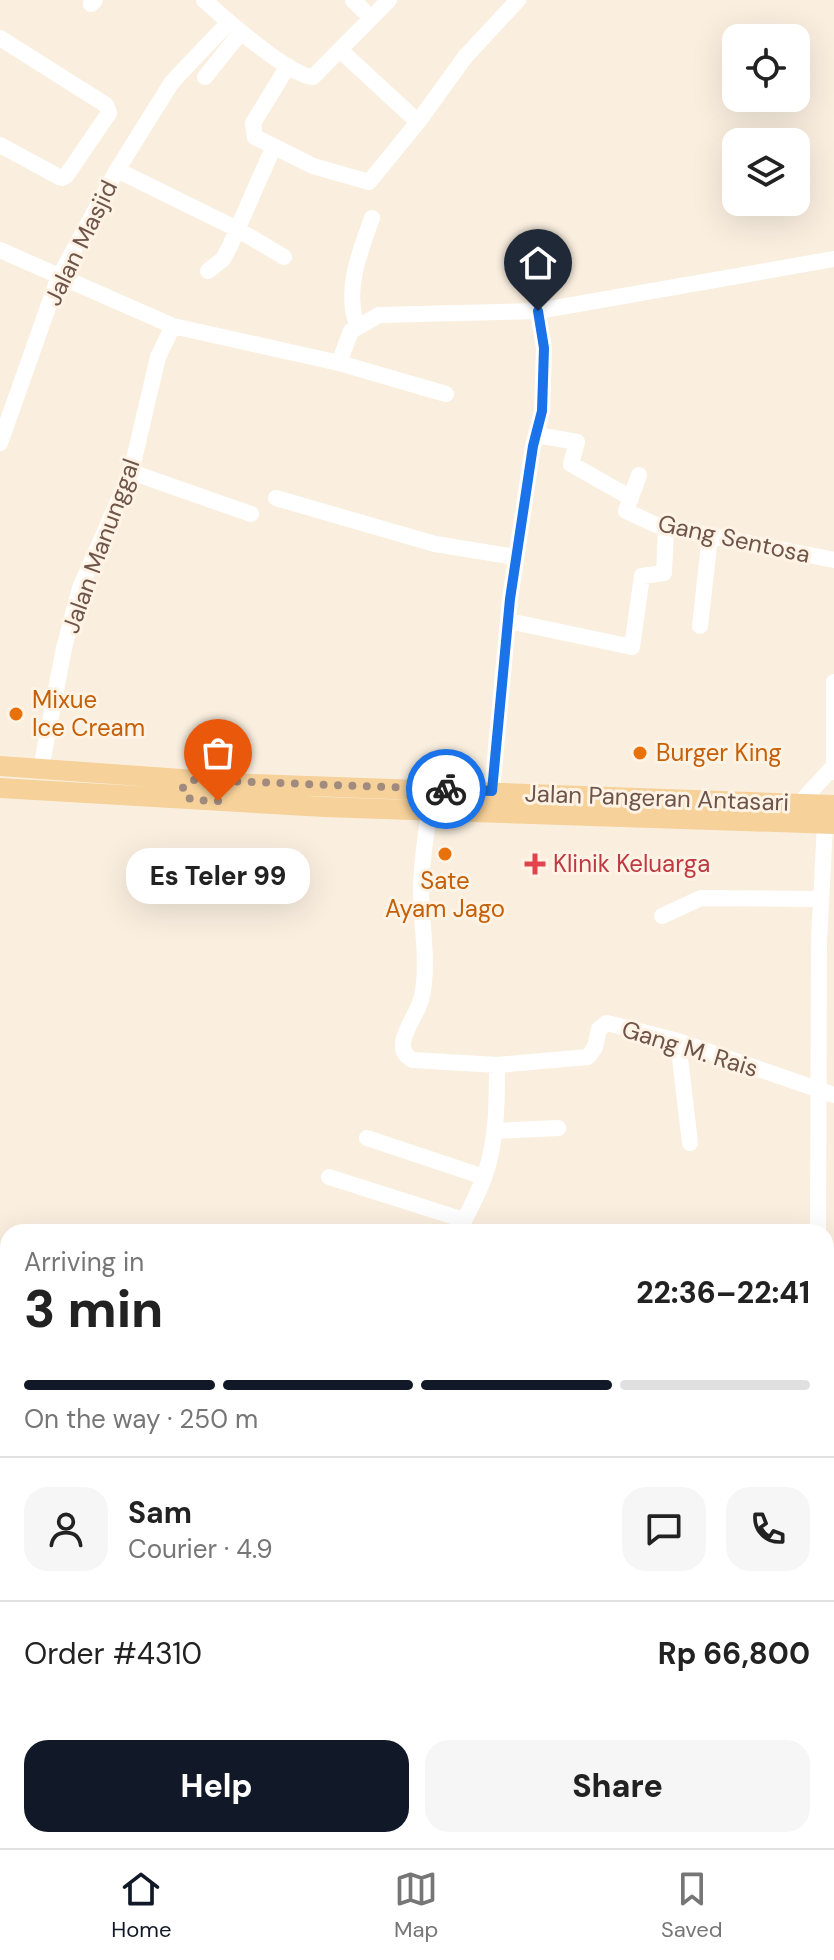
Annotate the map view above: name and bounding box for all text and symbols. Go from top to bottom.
map controls [722,24,810,216]
button: locate [722,24,810,112]
button: layers [722,128,810,216]
street label: Jalan Masjid [37,175,124,311]
pin [504,229,572,311]
icon: home [516,241,560,285]
street label: Jalan Manunggal [55,454,146,637]
street label: Gang Sentosa [655,507,813,570]
place label: Mixue Ice Cream [32,684,145,743]
marker: Mixue Ice Cream [7,705,25,723]
pin [184,719,252,801]
icon: bag [196,731,240,775]
place label: Burger King [656,737,782,768]
marker: Burger King [631,744,649,762]
courier [406,749,486,829]
icon: bike [424,767,468,811]
street label: Jalan Pangeran Antasari [524,777,790,818]
marker: Sate Ayam Jago [436,845,454,863]
place label: Klinik Keluarga [553,848,710,879]
callout: Es Teler 99 [126,849,310,905]
marker: Klinik Keluarga [524,853,546,875]
text: Es Teler 99 [150,859,286,893]
place label: Sate Ayam Jago [385,865,505,924]
street label: Gang M. Rais [618,1013,762,1084]
text: Arriving in [24,1245,144,1279]
text: 22:36–22:41 [636,1273,810,1312]
text: 3 min [24,1275,163,1343]
text: On the way · 250 m [24,1402,258,1436]
button: person [24,1487,108,1571]
button: chat [622,1487,706,1571]
button: phone [726,1487,810,1571]
text: Sam [128,1493,192,1532]
text: Courier · 4.9 [128,1532,273,1566]
text: Order #4310 [24,1634,202,1673]
text: Rp 66,800 [658,1634,810,1673]
button: Help [24,1740,409,1832]
button: Share [425,1740,810,1832]
tab: Home [111,1867,171,1944]
tab: Map [394,1867,438,1944]
tab: Saved [661,1867,723,1944]

